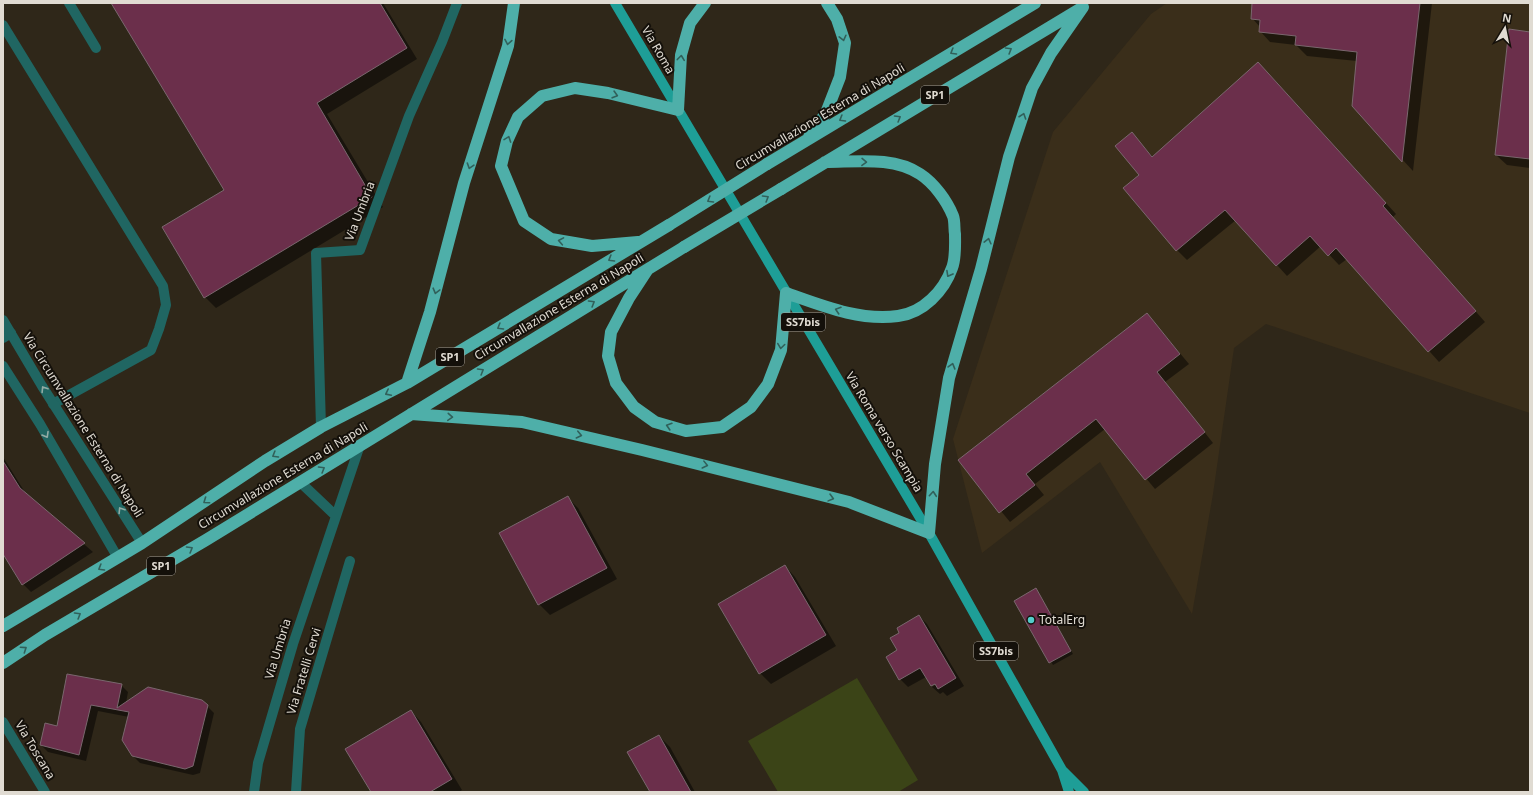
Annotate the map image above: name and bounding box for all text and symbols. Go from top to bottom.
north arrow [1485,8,1525,48]
text: N [1501,9,1513,26]
street label: Via Roma [638,23,679,77]
one-way arrow [838,34,846,41]
one-way arrow [504,38,513,45]
one-way arrow [950,47,957,55]
one-way arrow [1005,48,1012,55]
one-way arrow [676,55,685,61]
street label: Circumvallazione Esterna di Napoli [732,59,908,174]
road number: SP1 [921,86,949,104]
one-way arrow [611,90,618,98]
one-way arrow [1018,112,1027,119]
one-way arrow [839,115,846,122]
one-way arrow [894,115,901,122]
one-way arrow [504,136,512,143]
one-way arrow [861,158,867,166]
one-way arrow [466,162,475,169]
street label: Via Umbria [340,179,379,243]
one-way arrow [707,195,714,202]
one-way arrow [762,195,769,202]
one-way arrow [558,237,564,245]
one-way arrow [983,238,992,245]
street label: Circumvallazione Esterna di Napoli [471,249,647,364]
one-way arrow [608,255,615,262]
one-way arrow [946,270,953,277]
one-way arrow [432,288,440,294]
one-way arrow [588,301,595,308]
one-way arrow [834,307,841,315]
road number: SS7bis [781,313,825,331]
one-way arrow [497,322,504,329]
street label: Via Circumvallazione Esterna di Napoli [19,329,148,520]
one-way arrow [777,343,786,349]
road number: SP1 [436,348,464,366]
one-way arrow [947,363,956,370]
street label: Via Roma verso Scampia [842,368,927,495]
one-way arrow [477,369,484,376]
one-way arrow [41,386,49,393]
one-way arrow [385,388,393,396]
one-way arrow [447,412,453,421]
street label: Circumvallazione Esterna di Napoli [195,418,371,533]
one-way arrow [666,422,673,431]
one-way arrow [575,430,582,439]
one-way arrow [42,431,49,438]
one-way arrow [272,451,279,458]
one-way arrow [702,461,708,469]
one-way arrow [318,466,325,473]
one-way arrow [928,491,937,497]
one-way arrow [828,493,834,501]
one-way arrow [203,496,210,503]
one-way arrow [118,507,126,514]
one-way arrow [186,547,193,554]
road number: SP1 [147,557,175,575]
one-way arrow [98,563,105,570]
place label: TotalErg [1039,611,1085,628]
one-way arrow [74,613,81,620]
marker: TotalErg [1026,615,1036,625]
street label: Via Umbria [260,617,295,681]
street label: Via Fratelli Cervi [282,625,325,716]
road number: SS7bis [974,642,1018,660]
one-way arrow [20,646,27,654]
street label: Via Toscana [11,717,60,782]

